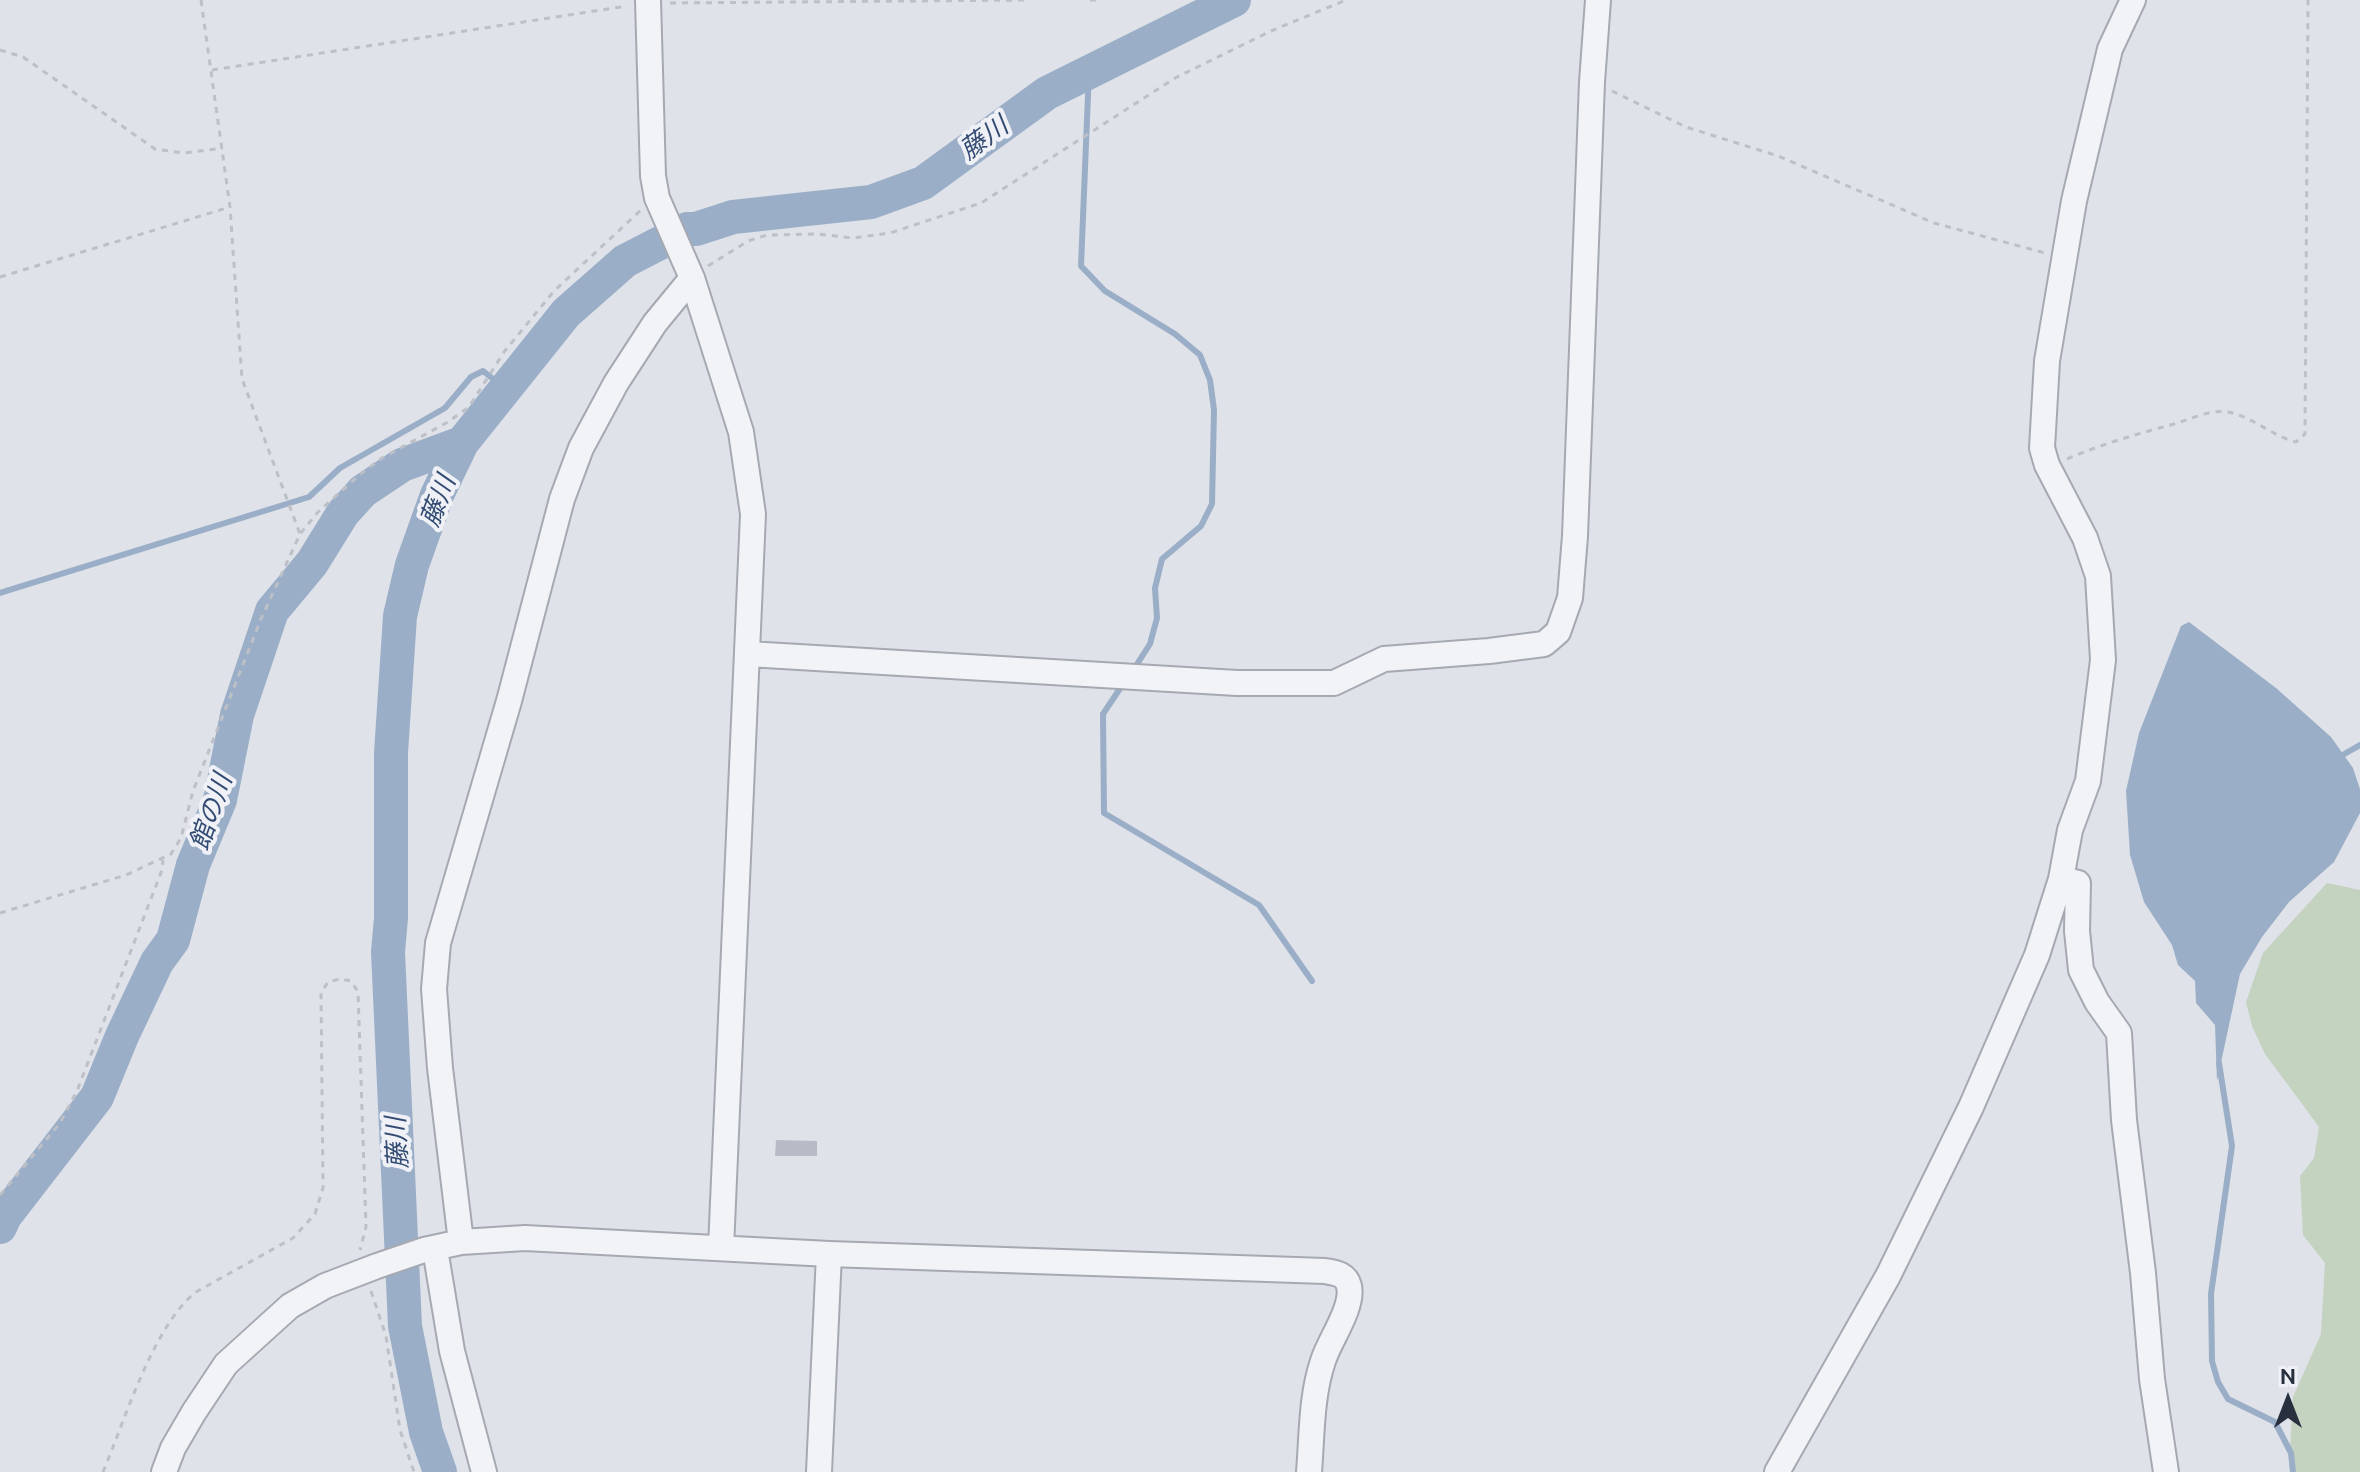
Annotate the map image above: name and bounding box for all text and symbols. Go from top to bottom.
water label: 藤川 [954,110,1014,166]
water label: 藤川 [414,471,462,531]
water label: 館の川 [184,770,238,854]
water label: 藤川 [380,1116,414,1170]
north arrow [2248,1360,2328,1440]
text: N [2280,1363,2296,1388]

